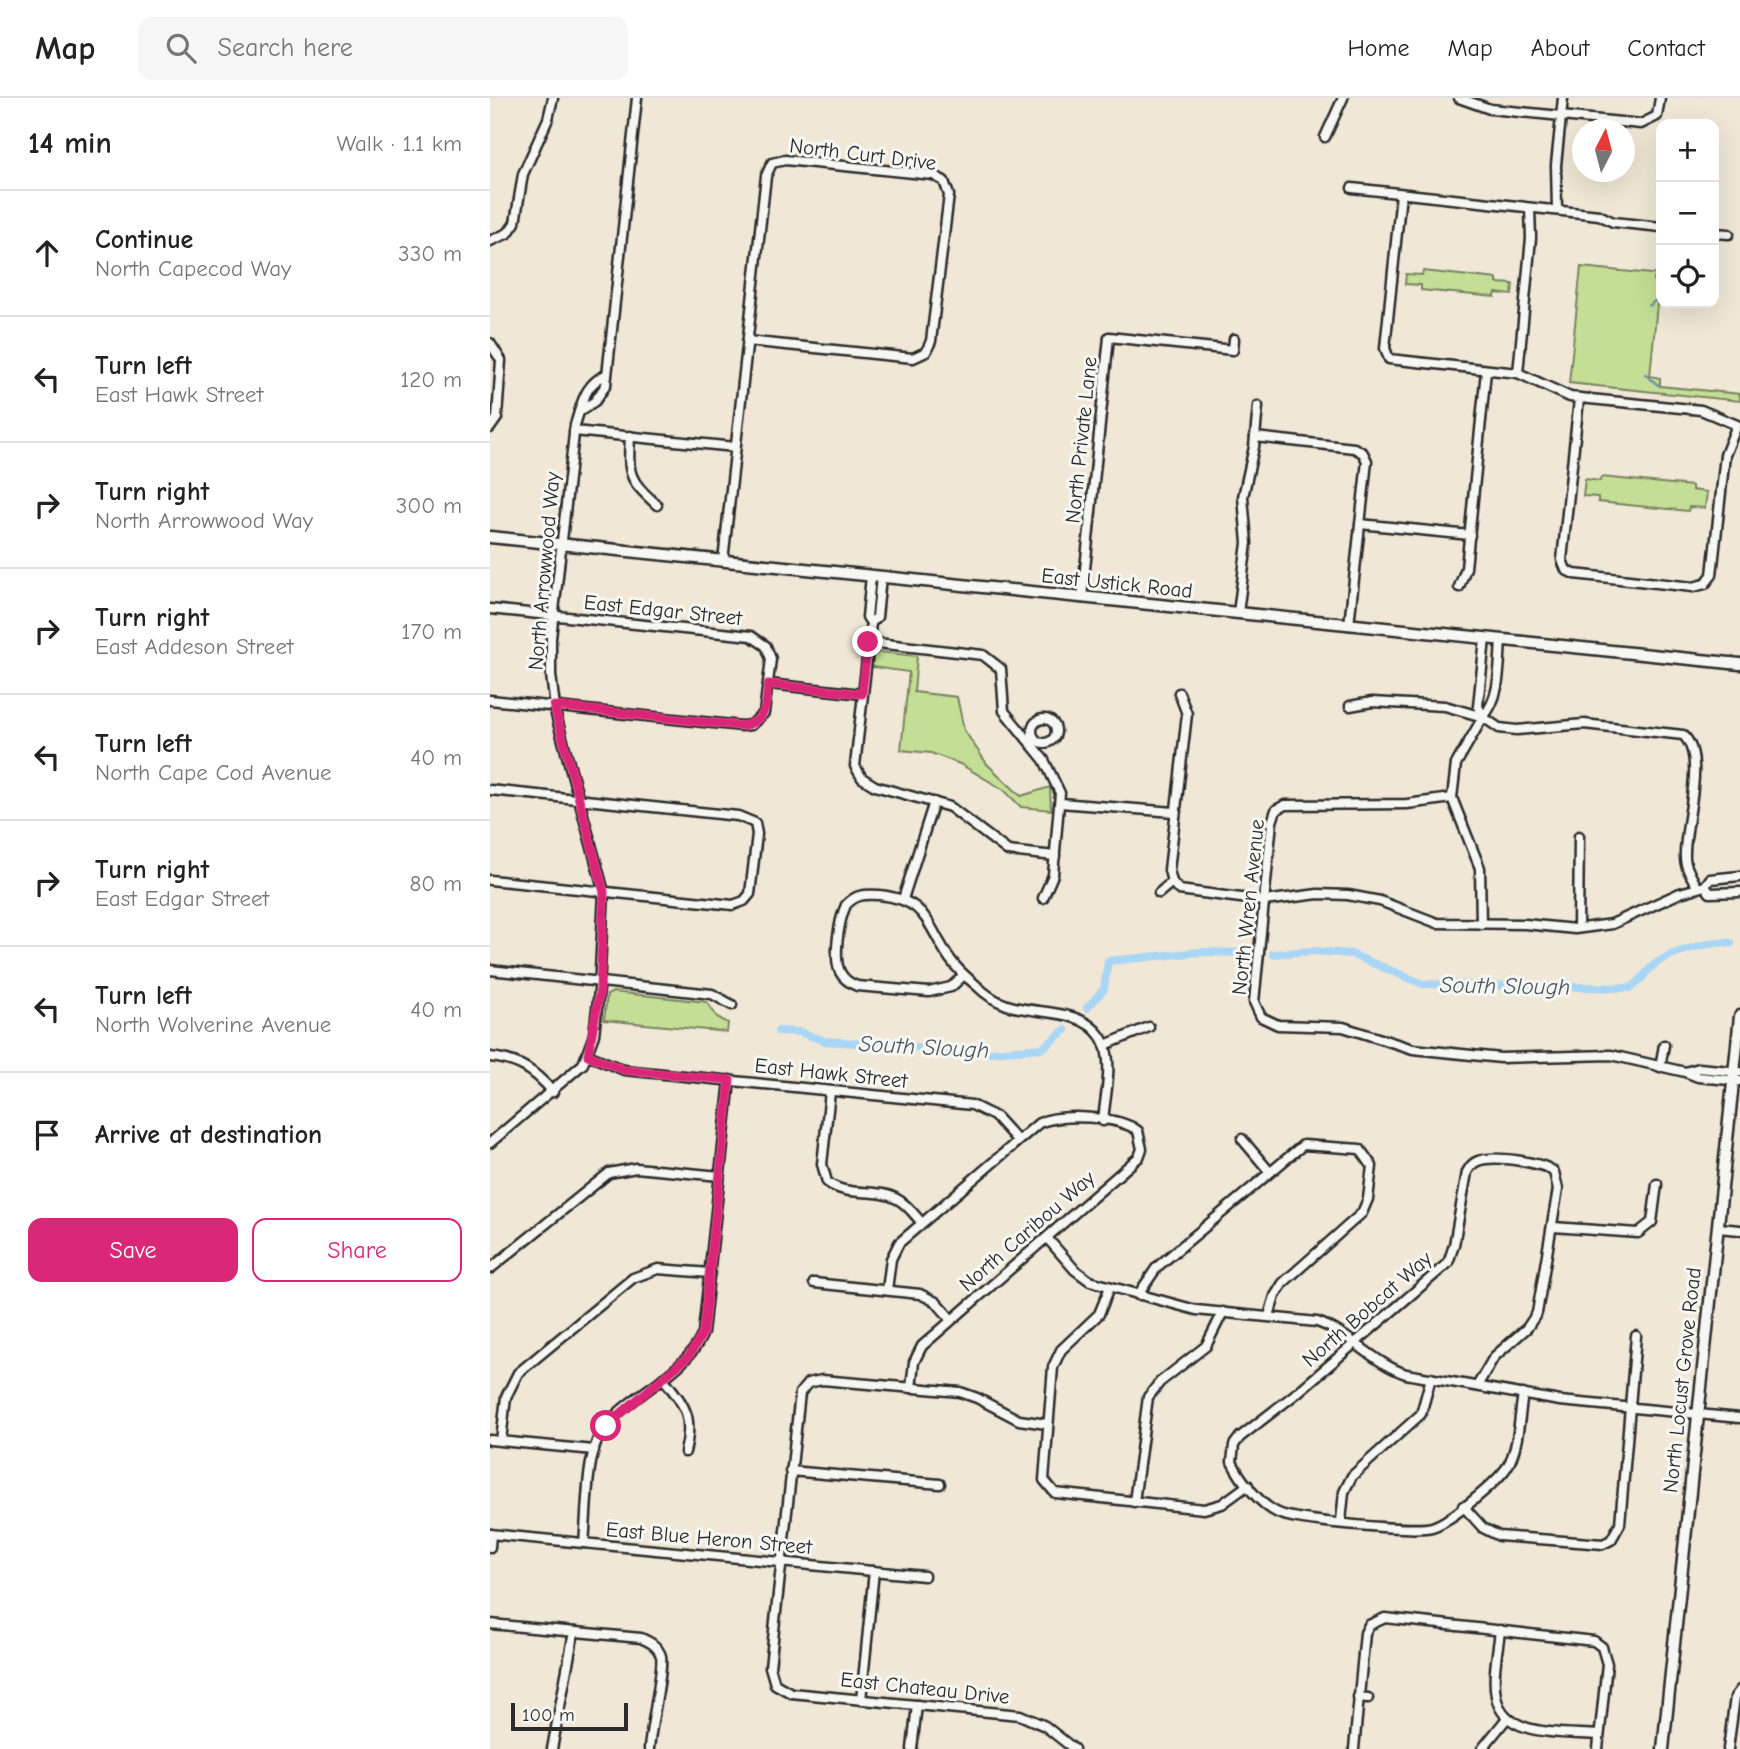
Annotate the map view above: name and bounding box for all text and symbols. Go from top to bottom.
search box [138,17,628,80]
text: Map [35,29,96,67]
icon: search [162,29,200,67]
text: Search here [218,33,353,63]
text: Home [1348,34,1409,62]
text: Map [1447,34,1493,62]
text: About [1531,34,1589,62]
text: Contact [1627,34,1705,62]
north arrow [1572,119,1635,182]
map controls [1656,119,1719,308]
button: + [1656,119,1719,182]
text: 14 min [28,126,112,161]
text: Walk · 1.1 km [337,130,462,157]
street label: North Curt Drive [788,133,938,175]
button: − [1656,182,1719,245]
text: Continue [95,225,193,255]
icon: ahead [28,234,66,272]
text: 330 m [398,240,462,267]
button: locate [1656,245,1719,308]
text: North Capecod Way [95,255,291,282]
text: Turn left [95,351,192,381]
street label: North Private Lane [1060,355,1102,525]
icon: left [28,360,66,398]
text: 120 m [400,366,462,393]
text: East Hawk Street [95,381,263,408]
street label: North Arrowwood Way [523,470,565,671]
text: Turn right [95,477,209,507]
icon: right [28,486,66,524]
text: 300 m [396,492,462,519]
text: North Arrowwood Way [95,507,313,534]
street label: East Ustick Road [1040,563,1194,603]
street label: East Edgar Street [583,590,744,630]
text: Turn right [95,603,209,633]
icon: right [28,612,66,650]
text: 170 m [401,618,462,645]
route end [852,626,883,657]
text: East Addeson Street [95,633,294,660]
text: Turn left [95,729,192,759]
icon: left [28,738,66,776]
text: 40 m [410,744,462,771]
text: North Cape Cod Avenue [95,759,332,786]
street label: North Wren Avenue [1227,818,1269,996]
text: Turn right [95,855,209,885]
icon: right [28,864,66,902]
text: 80 m [409,870,462,897]
text: East Edgar Street [95,885,269,912]
water label: South Slough [1440,971,1570,1001]
text: Turn left [95,981,192,1011]
icon: left [28,990,66,1028]
text: 40 m [410,996,462,1023]
text: North Wolverine Avenue [95,1011,331,1038]
water label: South Slough [858,1030,990,1064]
street label: East Hawk Street [753,1053,910,1093]
icon: arrive [28,1116,66,1154]
text: Arrive at destination [95,1120,322,1150]
street label: North Caribou Way [954,1165,1100,1296]
button: Save [28,1218,238,1282]
button: Share [252,1218,462,1282]
street label: North Bobcat Way [1297,1246,1437,1372]
street label: North Locust Grove Road [1658,1266,1706,1494]
route start [590,1410,621,1441]
street label: East Blue Heron Street [605,1517,814,1559]
street label: East Chateau Drive [839,1667,1011,1709]
scale bar [511,1700,628,1732]
text: 100 m [522,1704,575,1726]

